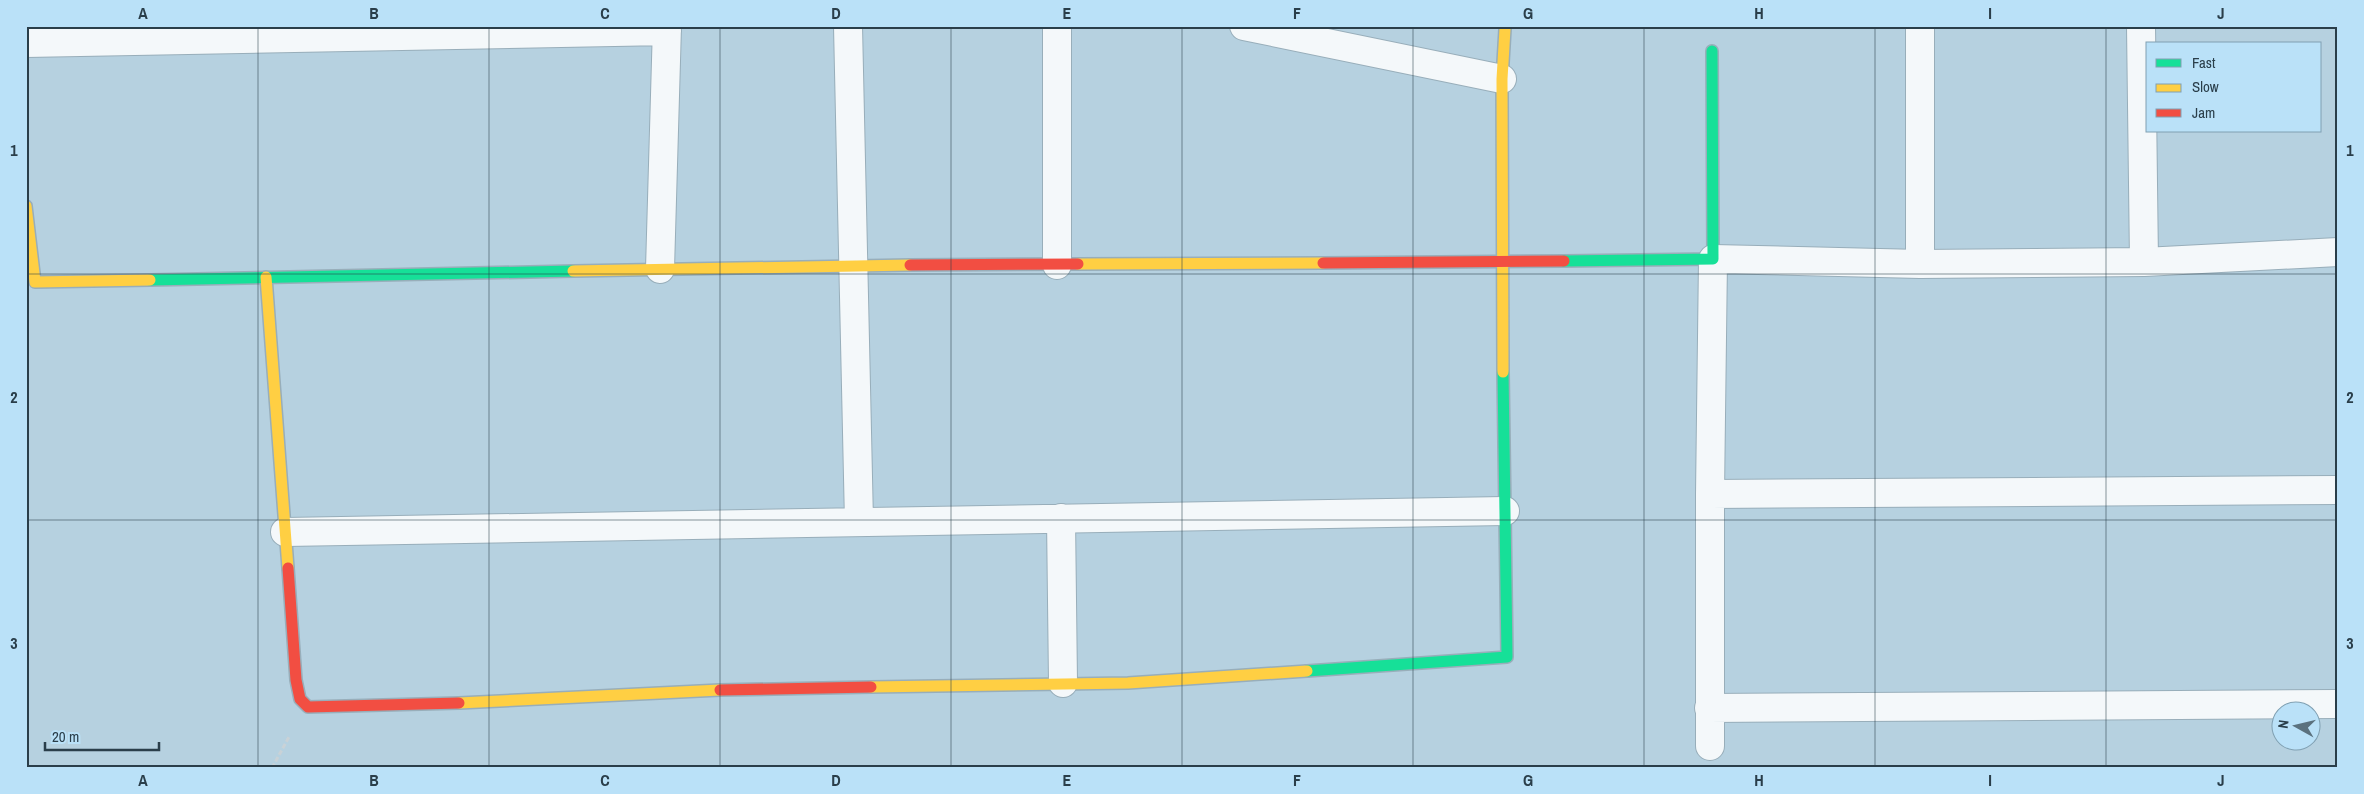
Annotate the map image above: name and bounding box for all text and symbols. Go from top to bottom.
text: A [138,2,148,24]
text: B [369,2,379,24]
text: C [600,2,610,24]
text: D [831,2,841,24]
text: E [1063,2,1072,24]
text: F [1293,2,1301,24]
text: G [1523,2,1533,24]
text: H [1754,2,1764,24]
text: I [1988,2,1992,24]
text: J [2217,2,2225,24]
legend [2146,42,2322,132]
text: Fast [2192,52,2216,73]
text: Slow [2192,76,2219,97]
text: Jam [2192,102,2215,123]
text: 1 [10,139,18,161]
text: 1 [2346,139,2354,161]
text: 2 [10,386,18,408]
text: 2 [2346,386,2354,408]
text: 3 [10,632,18,654]
text: 3 [2346,632,2354,654]
north arrow [2272,702,2322,752]
scale bar [45,719,159,751]
text: N [2274,719,2293,730]
text: 20 m [52,726,79,747]
text: A [138,769,148,791]
text: B [369,769,379,791]
text: C [600,769,610,791]
text: D [831,769,841,791]
text: E [1063,769,1072,791]
text: F [1293,769,1301,791]
text: G [1523,769,1533,791]
text: H [1754,769,1764,791]
text: I [1988,769,1992,791]
text: J [2217,769,2225,791]

